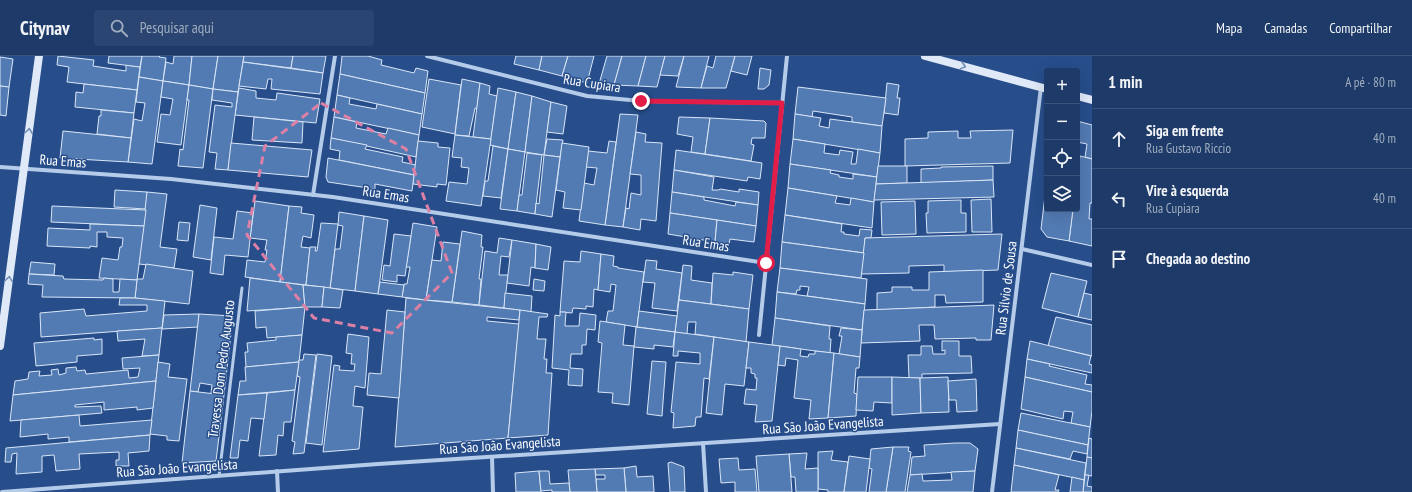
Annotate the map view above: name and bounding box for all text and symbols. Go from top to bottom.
search box [94,10,374,46]
text: Citynav [20,16,70,40]
icon: search [108,17,130,39]
text: Pesquisar aqui [140,18,214,37]
text: Mapa [1216,19,1242,37]
text: Camadas [1264,19,1307,37]
text: Compartilhar [1329,19,1392,37]
one-way arrow [959,61,966,70]
map controls [1044,68,1080,212]
button: + [1044,68,1080,104]
street label: Rua Cupiara [562,70,622,96]
text: 1 min [1108,71,1142,93]
text: A pé · 80 m [1345,74,1396,91]
route end [632,92,650,110]
button: − [1044,104,1080,140]
text: Siga em frente [1146,121,1224,140]
one-way arrow [25,128,34,134]
icon: ahead [1108,128,1130,150]
text: 40 m [1373,130,1396,147]
button: locate [1044,140,1080,176]
text: Rua Gustavo Riccio [1146,140,1231,157]
street label: Rua Emas [39,150,87,172]
button: layers [1044,176,1080,212]
street label: Rua Emas [361,181,411,207]
text: Vire à esquerda [1146,181,1229,200]
icon: left [1108,188,1130,210]
text: 40 m [1373,190,1396,207]
text: Rua Cupiara [1146,200,1200,217]
street label: Rua Emas [681,230,731,256]
street label: Rua Silvio de Sousa [991,240,1021,336]
icon: arrive [1108,248,1130,270]
text: Chegada ao destino [1146,249,1250,268]
route start [757,254,775,272]
one-way arrow [4,276,13,282]
street label: Travessa Dom Pedro Augusto [204,299,238,439]
street label: Rua São João Evangelista [762,412,884,438]
street label: Rua São João Evangelista [439,432,561,458]
street label: Rua São João Evangelista [116,455,238,481]

